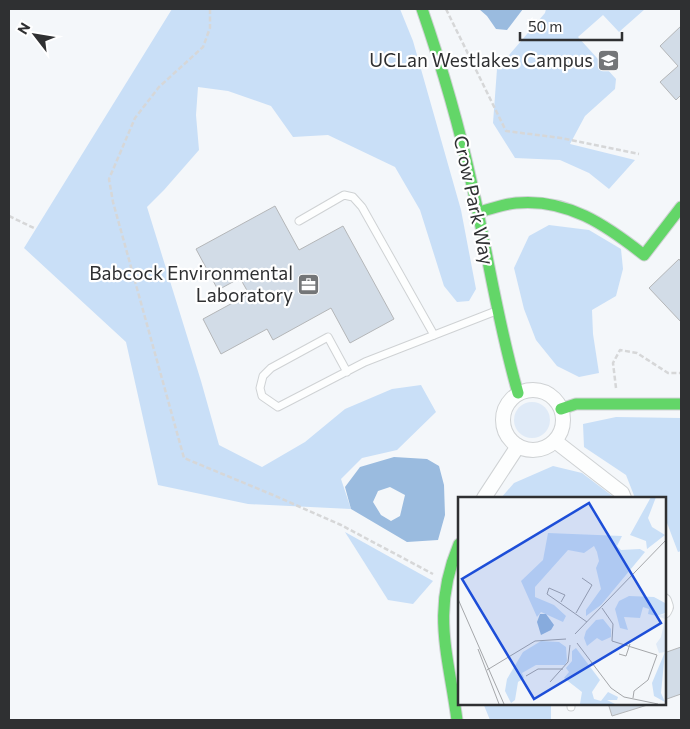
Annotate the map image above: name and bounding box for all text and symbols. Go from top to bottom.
north arrow [10,10,60,60]
scale bar [520,10,622,42]
text: 50 m [528,17,562,35]
text: N [13,19,33,37]
place label: UCLan Westlakes Campus [369,48,593,71]
school or university icon: UCLan Westlakes Campus [597,48,621,72]
street label: Crow Park Way [450,133,499,267]
place label: Babcock Environmental Laboratory [89,261,293,306]
office icon: Babcock Environmental Laboratory [297,272,321,296]
inset map [458,497,665,704]

